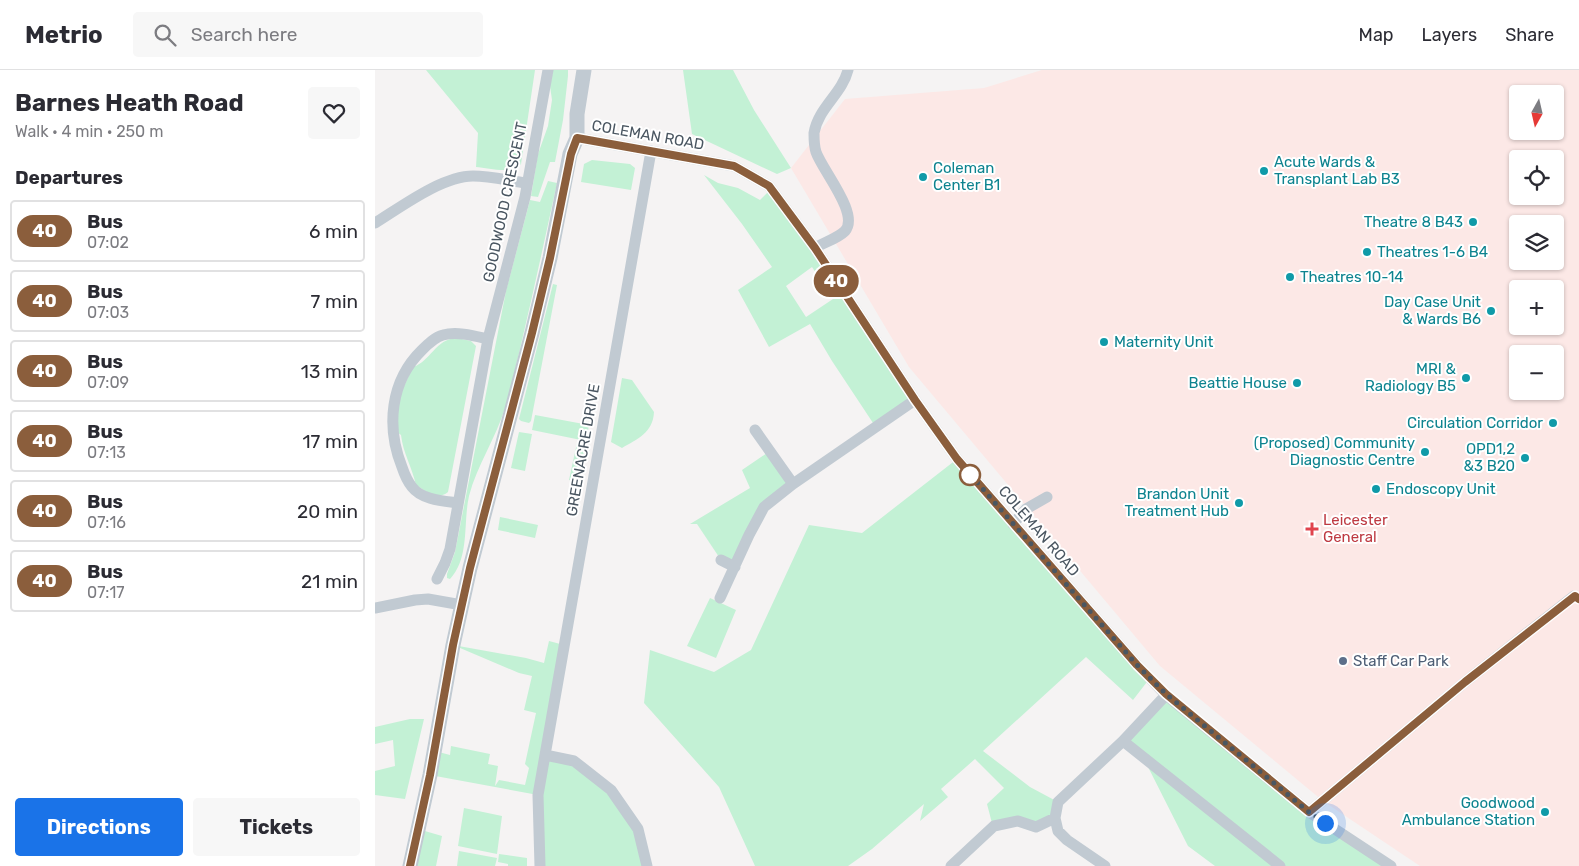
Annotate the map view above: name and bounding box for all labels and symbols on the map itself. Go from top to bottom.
north arrow [1509,85,1564,140]
street label: COLEMAN ROAD [590,116,706,154]
street label: GOODWOOD CRESCENT [479,120,531,284]
place label: Acute Wards & Transplant Lab B3 [1274,153,1400,188]
place label: Coleman Center B1 [933,159,1000,194]
marker: Acute Wards & Transplant Lab B3 [1258,165,1270,177]
marker: Coleman Center B1 [917,171,929,183]
place label: Theatre 8 B43 [1364,213,1463,231]
marker: Theatre 8 B43 [1467,216,1479,228]
place label: Theatres 1-6 B4 [1377,243,1488,261]
marker: Theatres 1-6 B4 [1361,246,1373,258]
line badge: 40 [813,265,859,297]
place label: Theatres 10-14 [1300,268,1404,286]
marker: Theatres 10-14 [1284,271,1296,283]
place label: Day Case Unit & Wards B6 [1384,293,1481,328]
marker: Day Case Unit & Wards B6 [1485,305,1497,317]
place label: Maternity Unit [1114,333,1213,351]
marker: Maternity Unit [1098,336,1110,348]
place label: MRI & Radiology B5 [1365,360,1457,395]
marker: MRI & Radiology B5 [1460,372,1472,384]
place label: Beattie House [1189,374,1287,392]
marker: Beattie House [1291,377,1303,389]
street label: GREENACRE DRIVE [562,382,604,518]
place label: Circulation Corridor [1407,414,1543,432]
marker: Circulation Corridor [1547,417,1559,429]
place label: (Proposed) Community Diagnostic Centre [1254,434,1415,469]
place label: OPD1,2 &3 B20 [1464,440,1515,475]
marker: (Proposed) Community Diagnostic Centre [1419,446,1431,458]
marker: OPD1,2 &3 B20 [1519,452,1531,464]
unlabelled marker [959,464,981,486]
place label: Endoscopy Unit [1386,480,1496,498]
street label: COLEMAN ROAD [995,482,1083,580]
marker: Endoscopy Unit [1370,483,1382,495]
place label: Brandon Unit Treatment Hub [1125,485,1229,520]
marker: Brandon Unit Treatment Hub [1233,497,1245,509]
place label: Leicester General [1323,511,1388,546]
marker: Leicester General [1305,522,1319,536]
place label: Staff Car Park [1353,652,1449,670]
marker: Staff Car Park [1337,655,1349,667]
place label: Goodwood Ambulance Station [1402,794,1535,829]
marker: Goodwood Ambulance Station [1539,806,1551,818]
your location [1313,811,1338,836]

